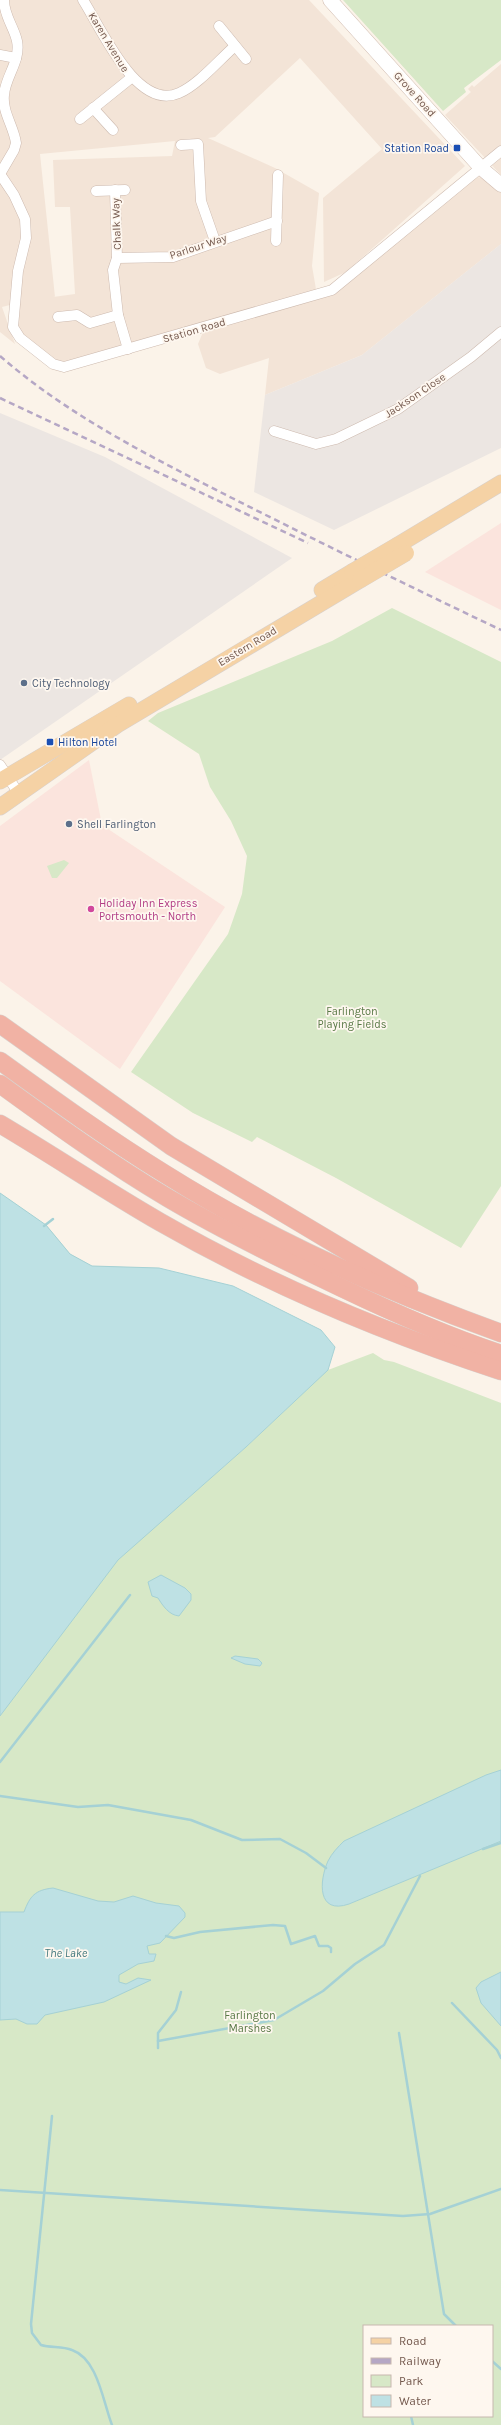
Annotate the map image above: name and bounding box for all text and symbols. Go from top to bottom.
street label: Karen Avenue [86,10,132,75]
street label: Grove Road [391,69,438,120]
place label: Station Road [384,142,449,155]
marker: Station Road [452,143,462,153]
street label: Chalk Way [109,198,124,250]
street label: Parlour Way [168,231,228,262]
street label: Station Road [161,315,227,346]
street label: Jackson Close [382,370,448,421]
street label: Eastern Road [215,624,279,669]
place label: City Technology [32,677,110,690]
marker: City Technology [19,678,29,688]
place label: Hilton Hotel [58,736,117,749]
marker: Hilton Hotel [45,737,55,747]
place label: Shell Farlington [77,818,156,831]
marker: Shell Farlington [64,819,74,829]
place label: Holiday Inn Express Portsmouth - North [99,897,198,923]
marker: Holiday Inn Express Portsmouth - North [86,904,96,914]
park label: Farlington Playing Fields [317,1005,387,1031]
water label: The Lake [45,1946,88,1960]
park label: Farlington Marshes [224,2009,276,2035]
legend [363,2325,493,2417]
text: Road [399,2334,427,2348]
text: Railway [399,2354,441,2368]
text: Park [399,2374,424,2388]
text: Water [399,2394,432,2408]

